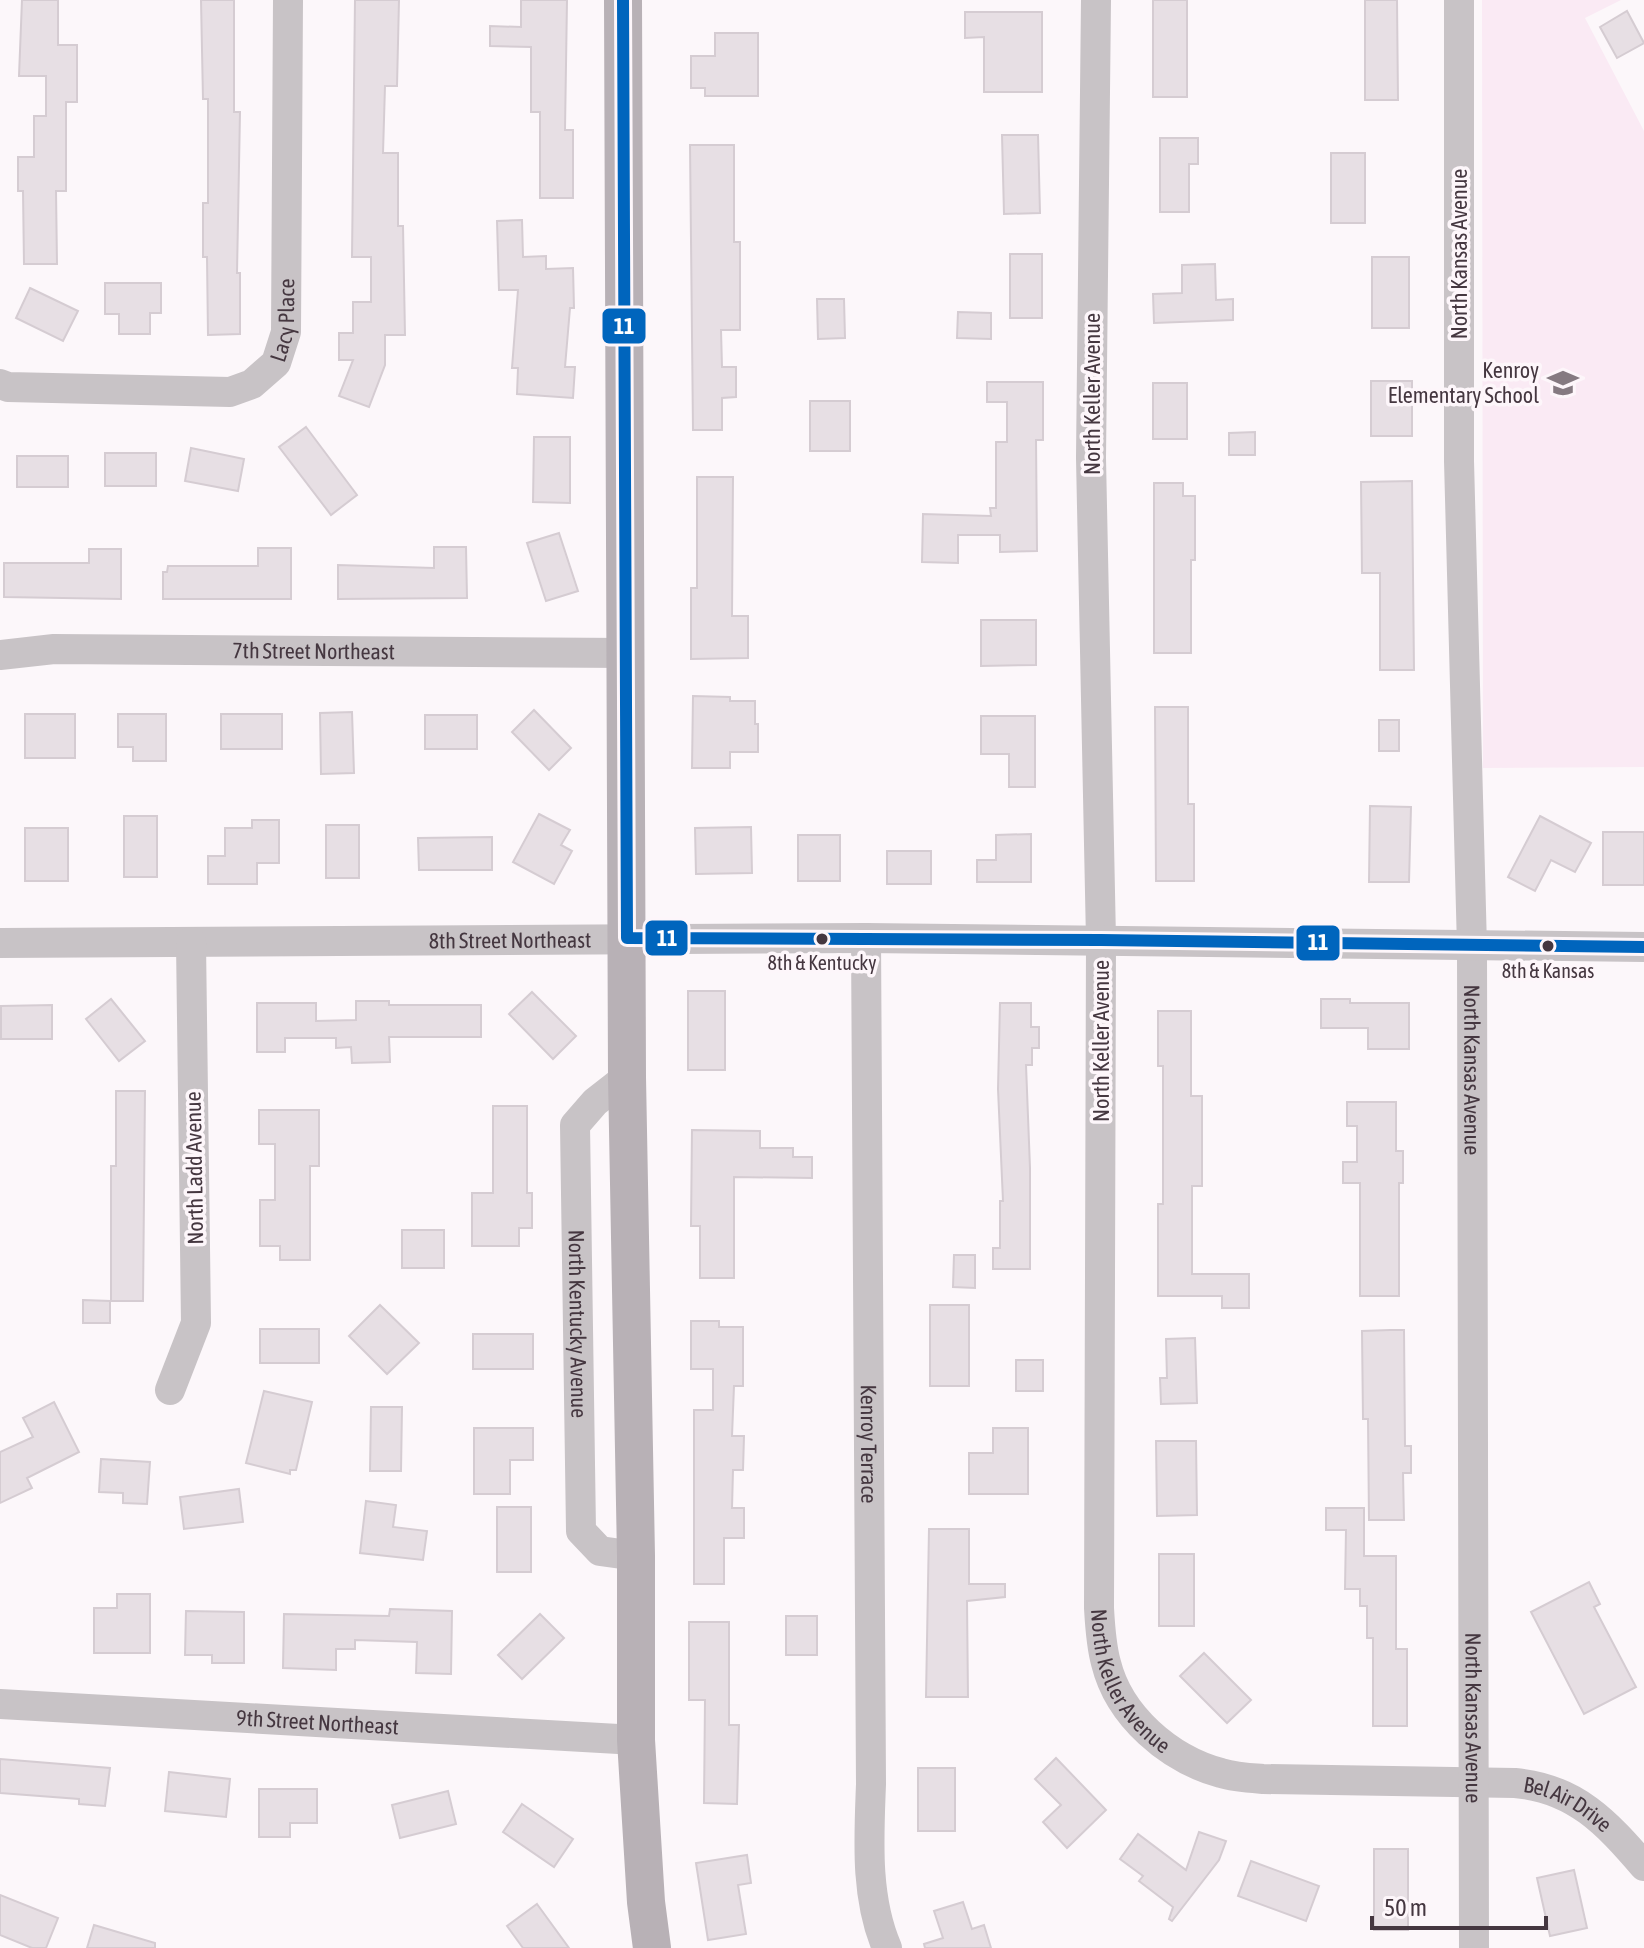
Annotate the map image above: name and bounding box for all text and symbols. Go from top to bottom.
street label: North Kansas Avenue [1446,169,1472,339]
street label: Lacy Place [264,278,299,365]
line badge: 11 [601,307,647,345]
text: 11 [614,313,634,339]
street label: North Keller Avenue [1079,313,1105,475]
place label: Kenroy Elementary School [1388,357,1539,408]
school or university icon: Kenroy Elementary School [1546,366,1580,400]
street label: 7th Street Northeast [232,637,395,664]
line badge: 11 [644,919,689,957]
line badge: 11 [1295,924,1341,962]
text: 11 [657,925,677,951]
street label: 8th Street Northeast [429,927,591,954]
text: 11 [1308,929,1328,955]
marker: 8th & Kentucky [814,931,830,947]
marker: 8th & Kansas [1540,938,1556,954]
place label: 8th & Kentucky [768,951,876,974]
place label: 8th & Kansas [1502,959,1594,982]
street label: North Keller Avenue [1088,960,1114,1122]
street label: North Kansas Avenue [1459,984,1485,1155]
street label: North Ladd Avenue [180,1091,208,1245]
street label: North Kentucky Avenue [564,1229,592,1418]
street label: Kenroy Terrace [856,1384,882,1504]
street label: North Keller Avenue [1086,1608,1176,1758]
street label: North Kansas Avenue [1460,1632,1487,1803]
street label: 9th Street Northeast [236,1704,399,1740]
street label: Bel Air Drive [1522,1771,1618,1837]
scale bar [1372,1880,1546,1930]
text: 50 m [1384,1894,1427,1921]

